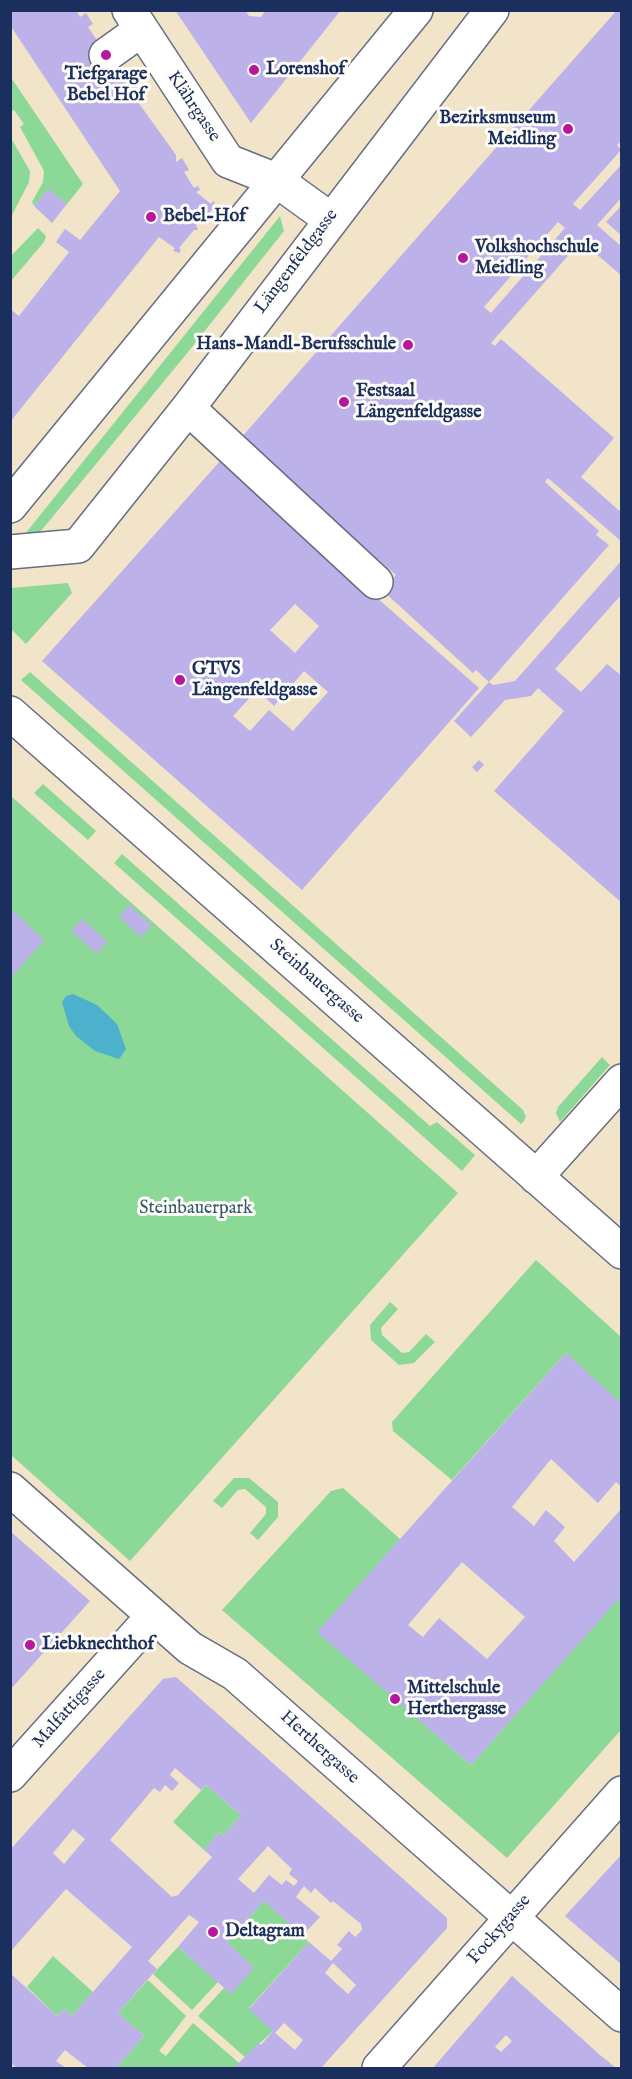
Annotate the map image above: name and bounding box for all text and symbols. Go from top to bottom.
marker: Tiefgarage Bebel Hof [99,48,113,62]
place label: Lorenshof [266,59,345,81]
marker: Lorenshof [247,63,261,77]
place label: Tiefgarage Bebel Hof [65,64,147,106]
street label: Klährgasse [162,68,224,146]
place label: Bezirksmuseum Meidling [439,108,556,150]
marker: Bezirksmuseum Meidling [561,122,575,136]
street label: Längenfeldgasse [251,205,343,319]
place label: Bebel-Hof [163,206,246,228]
marker: Bebel-Hof [144,210,158,224]
place label: Volkshochschule Meidling [475,237,599,280]
marker: Volkshochschule Meidling [456,251,470,265]
place label: Hans-Mandl-Berufsschule [196,334,396,356]
marker: Hans-Mandl-Berufsschule [401,338,415,352]
place label: Festsaal Längenfeldgasse [356,381,481,424]
marker: Festsaal Längenfeldgasse [337,395,351,409]
place label: GTVS Längenfeldgasse [192,659,317,702]
marker: GTVS Längenfeldgasse [173,673,187,687]
street label: Steinbauergasse [264,935,368,1029]
park label: Steinbauerpark [139,1198,253,1220]
place label: Liebknechthof [42,1634,154,1656]
marker: Liebknechthof [23,1638,37,1652]
street label: Malfattigasse [29,1665,111,1753]
place label: Mittelschule Herthergasse [407,1678,506,1720]
marker: Mittelschule Herthergasse [388,1692,402,1706]
street label: Herthergasse [275,1707,363,1789]
street label: Fockygasse [464,1891,536,1969]
place label: Deltagram [225,1921,305,1943]
marker: Deltagram [206,1925,220,1939]

